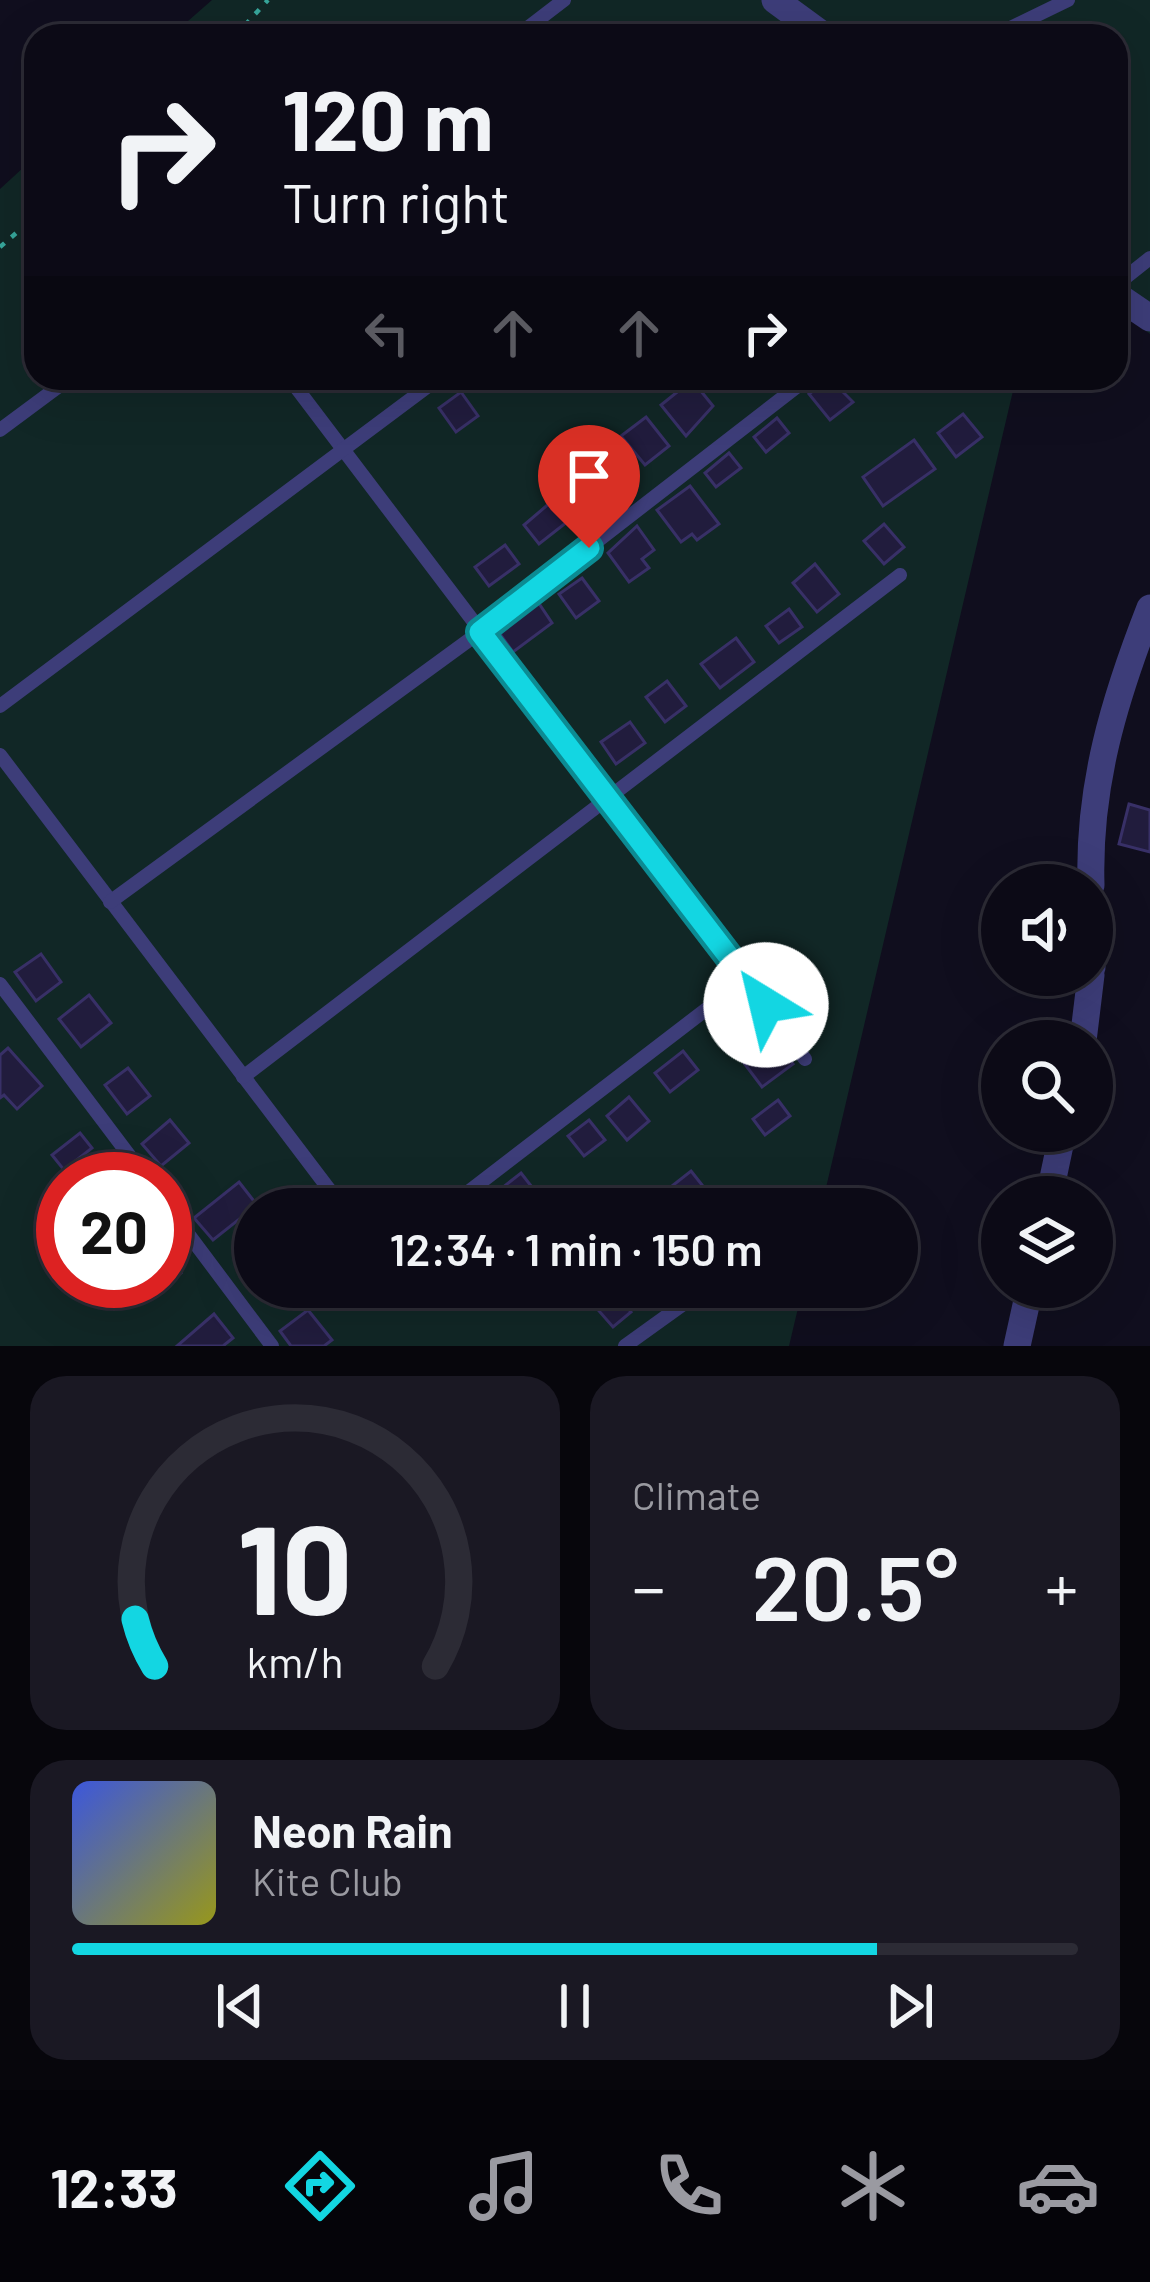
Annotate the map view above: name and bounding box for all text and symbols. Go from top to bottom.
text: 120 m [282,67,494,168]
icon: right [84,72,240,228]
text: Turn right [282,169,510,234]
icon: left [354,300,420,366]
icon: ahead [480,300,546,366]
icon: ahead [606,300,672,366]
icon: right [732,300,798,366]
pin [538,425,640,548]
icon: arrive [556,443,622,509]
map controls [981,864,1113,1308]
button: sound [981,864,1113,996]
position arrow [703,942,829,1068]
button: search [981,1020,1113,1152]
speed limit sign: 20 [36,1152,192,1308]
button: layers [981,1176,1113,1308]
text: 12:34 · 1 min · 150 m [390,1221,762,1275]
text: Climate [632,1471,761,1518]
text: 10 [237,1490,353,1640]
text: 20.5° [752,1531,959,1639]
text: − [632,1546,665,1625]
text: + [1045,1546,1078,1625]
text: km/h [246,1635,344,1687]
text: Neon Rain [252,1803,453,1857]
text: Kite Club [252,1857,403,1904]
icon: previous [207,1973,273,2039]
icon: pause [542,1973,608,2039]
icon: next [877,1973,943,2039]
icon: directions [278,2144,362,2228]
icon: music [462,2144,546,2228]
icon: phone [647,2144,731,2228]
icon: climate [831,2144,915,2228]
icon: car [1016,2144,1100,2228]
text: 12:33 [50,2154,178,2219]

